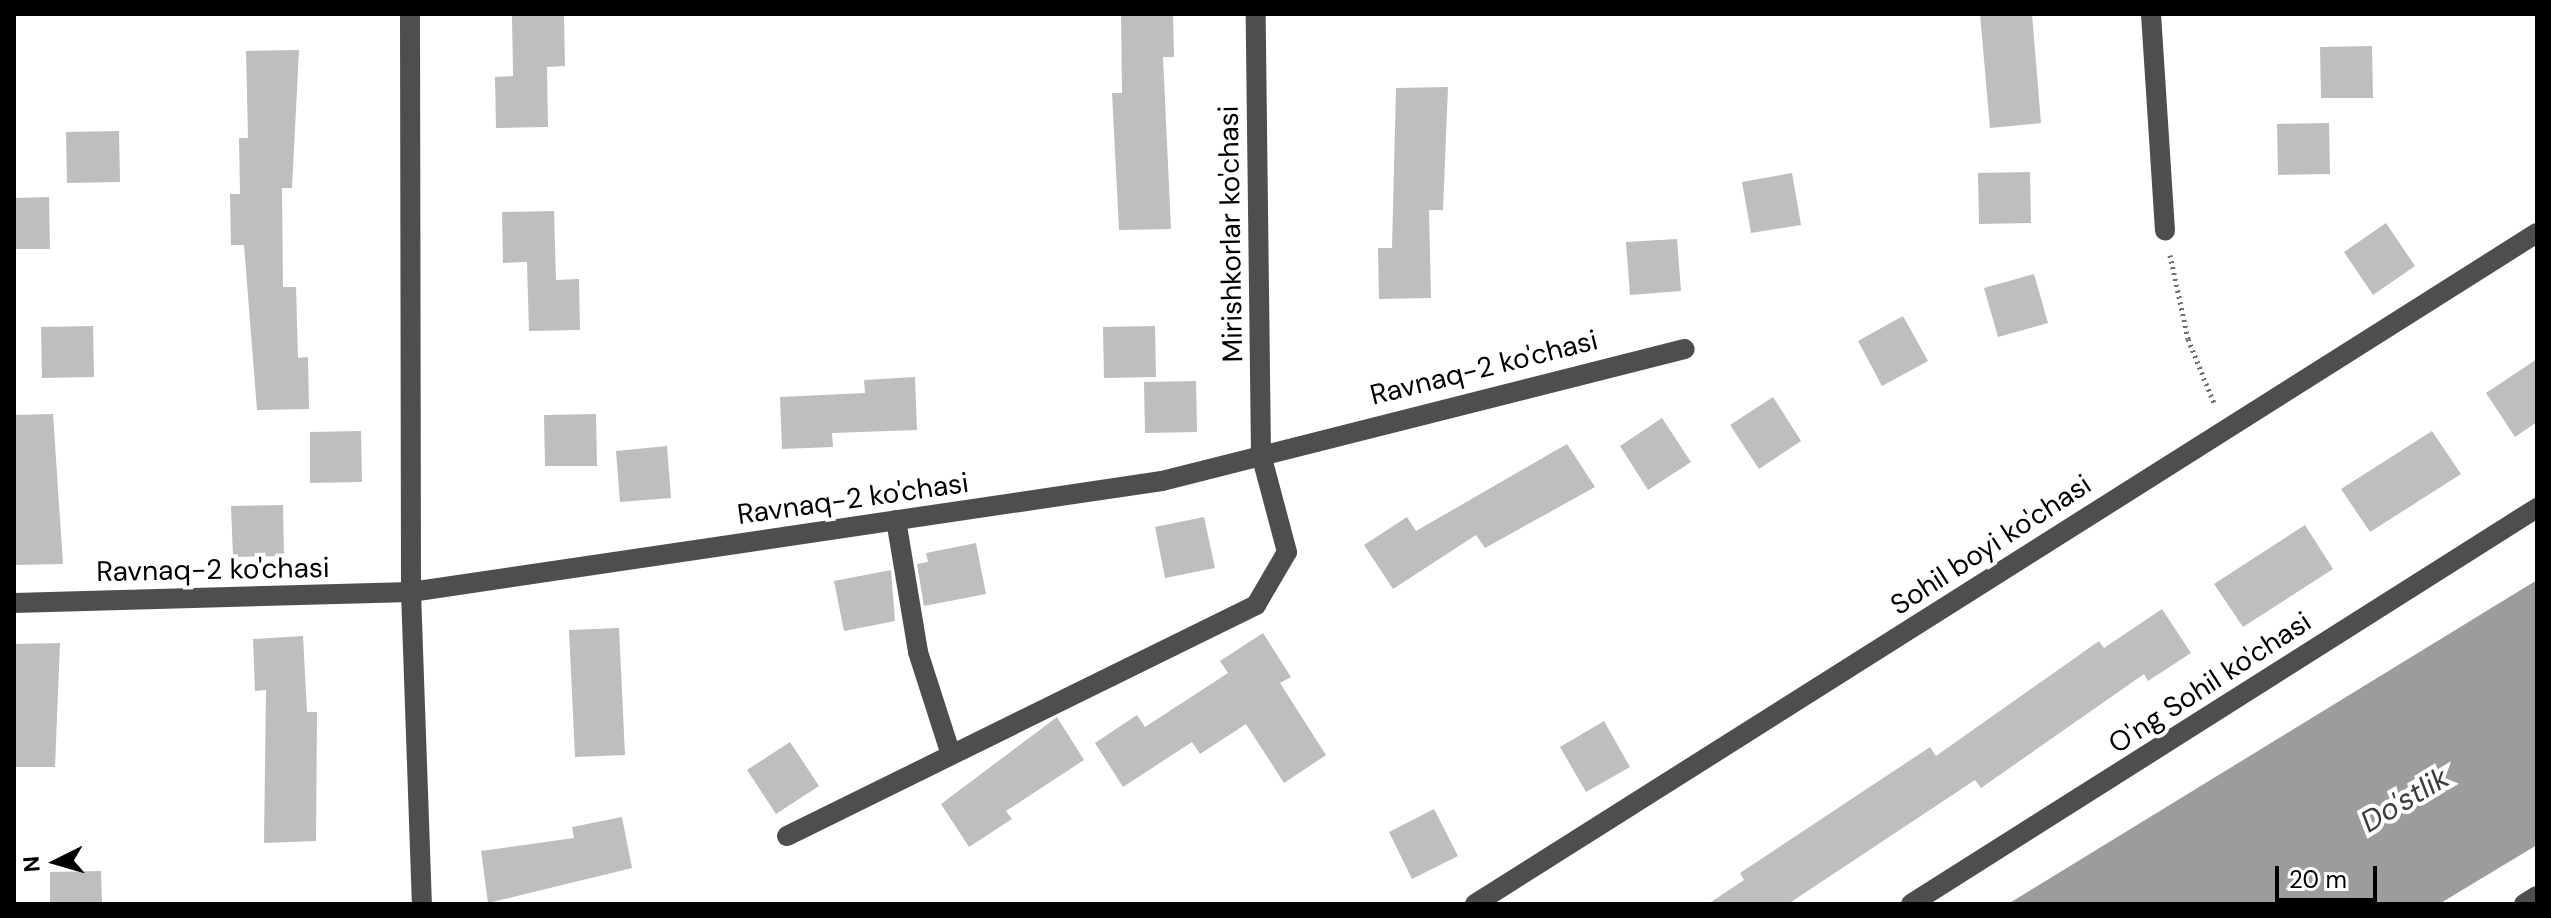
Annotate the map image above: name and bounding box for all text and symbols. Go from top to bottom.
street label: Mirishkorlar ko'chasi [1212,105,1250,363]
street label: Ravnaq-2 ko'chasi [1367,323,1601,413]
street label: Ravnaq-2 ko'chasi [735,466,971,532]
street label: Sohil boyi ko'chasi [1885,468,2097,622]
street label: Ravnaq-2 ko'chasi [96,551,330,589]
street label: O'ng Sohil ko'chasi [2103,605,2317,761]
water label: Do'stlik [2354,760,2456,840]
north arrow [16,822,96,902]
scale bar [2279,850,2381,900]
text: N [16,855,47,873]
text: 20 m [2289,864,2347,895]

